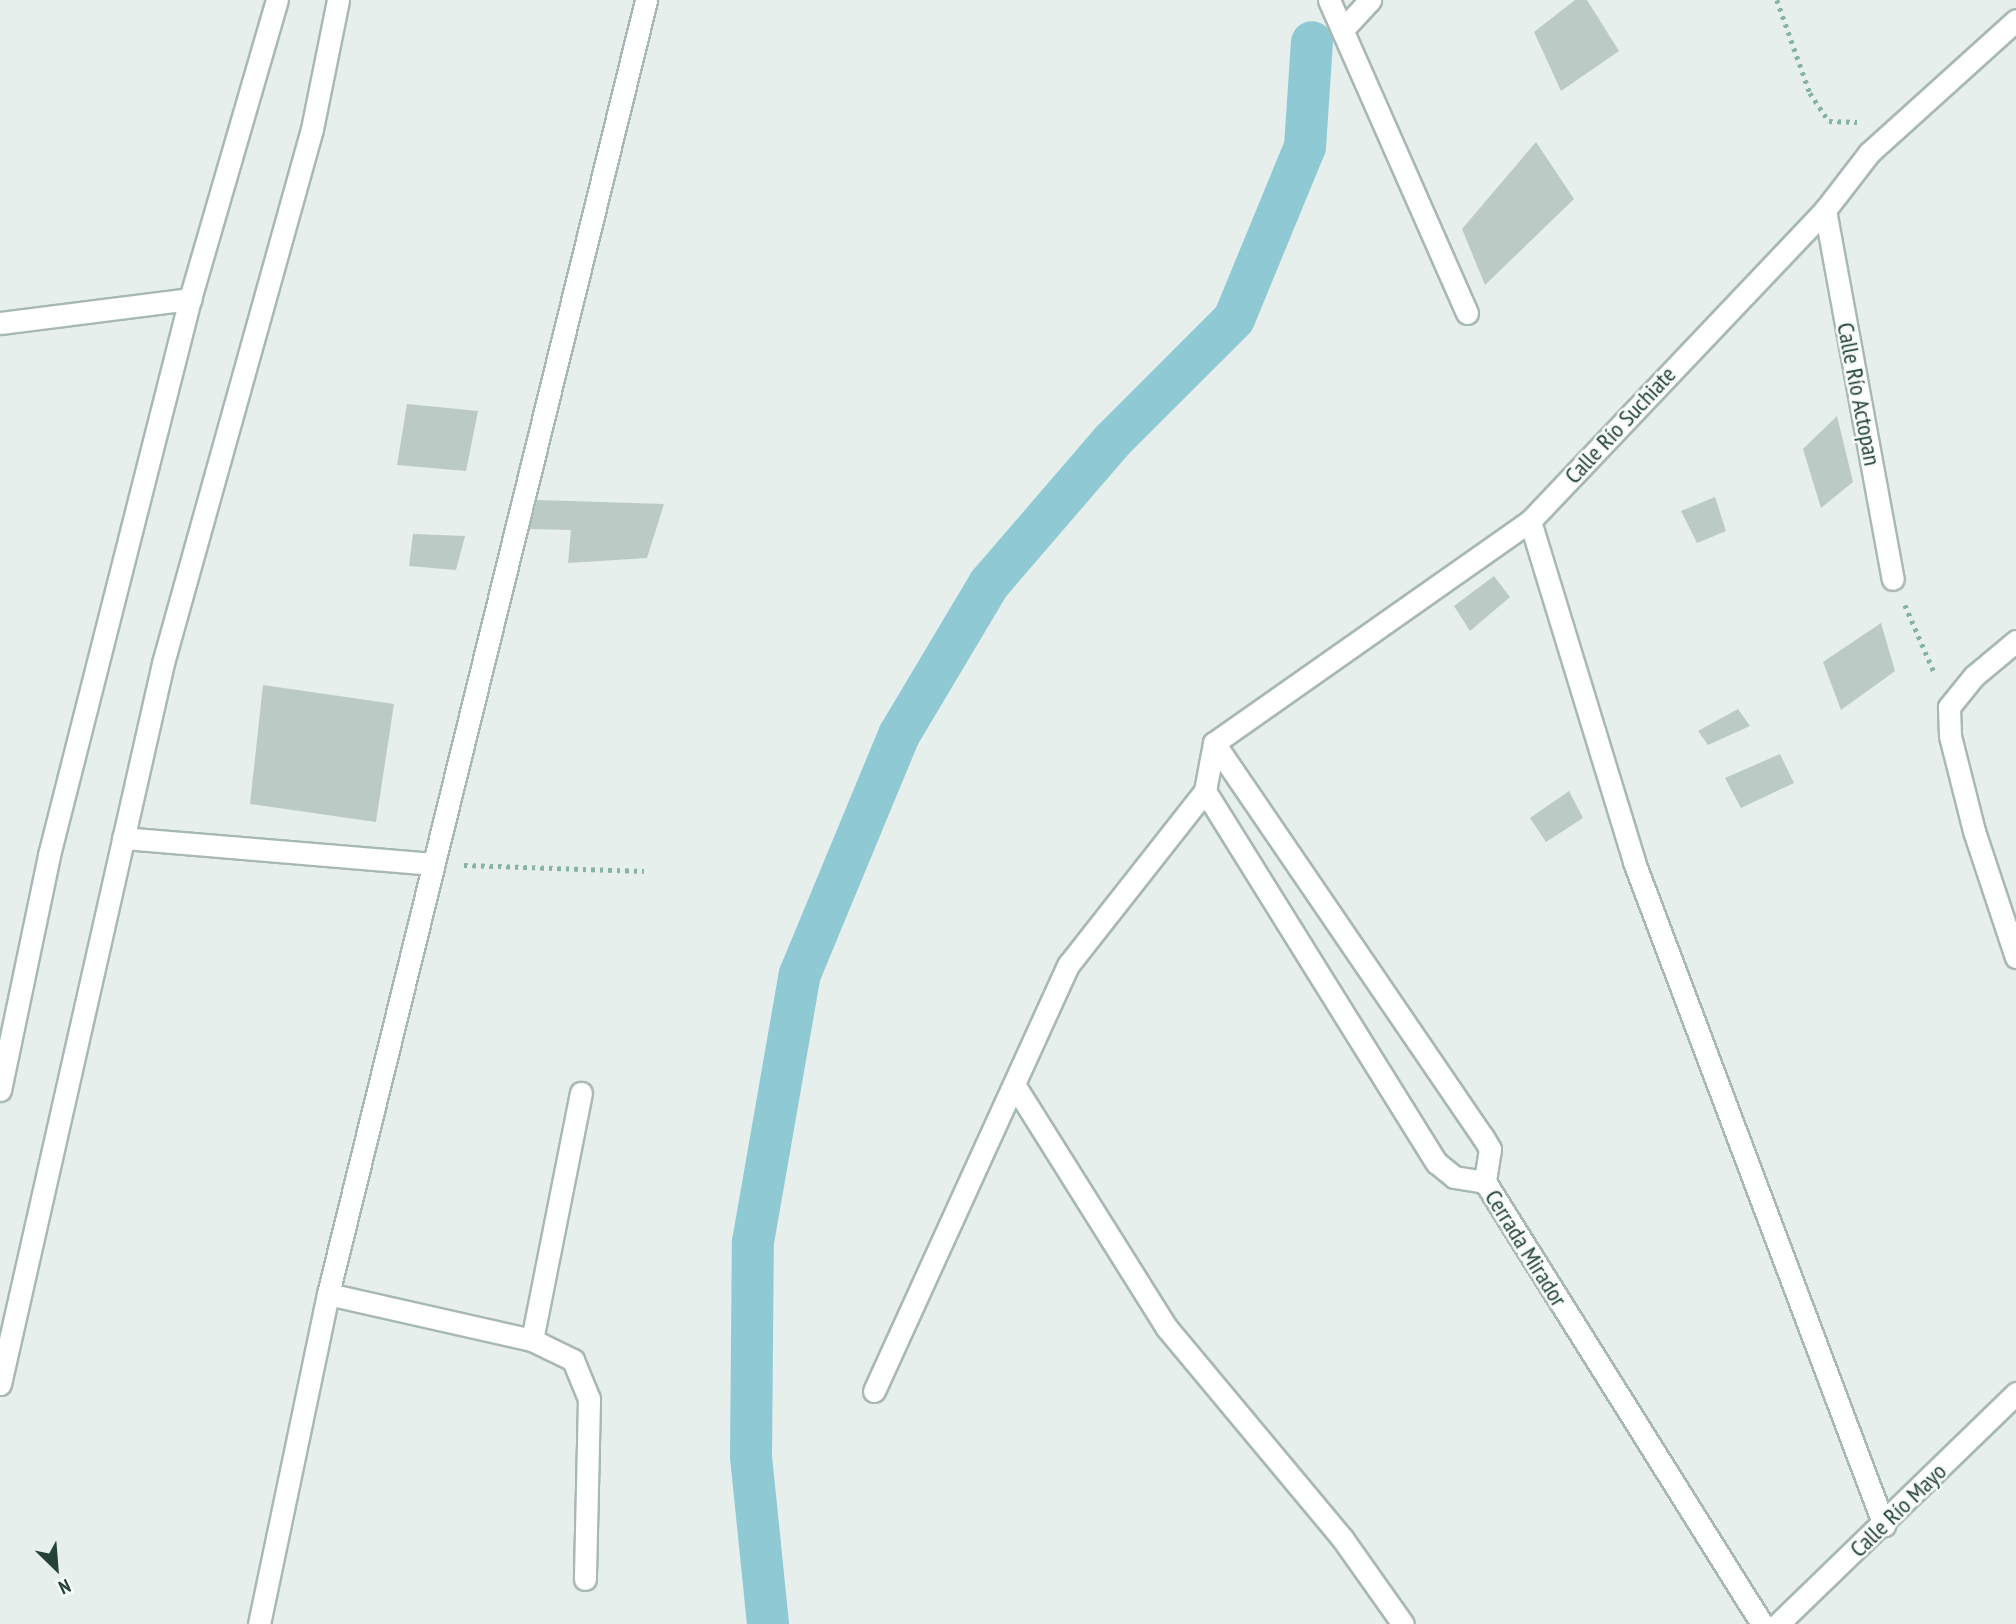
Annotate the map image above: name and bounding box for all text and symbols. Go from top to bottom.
street label: Calle Río Actopan [1831,320,1887,468]
street label: Calle Río Suchiate [1558,360,1682,490]
street label: Cerrada Mirador [1479,1184,1573,1312]
street label: Calle Río Mayo [1844,1457,1952,1563]
north arrow [21,1533,91,1603]
text: N [55,1574,75,1600]

